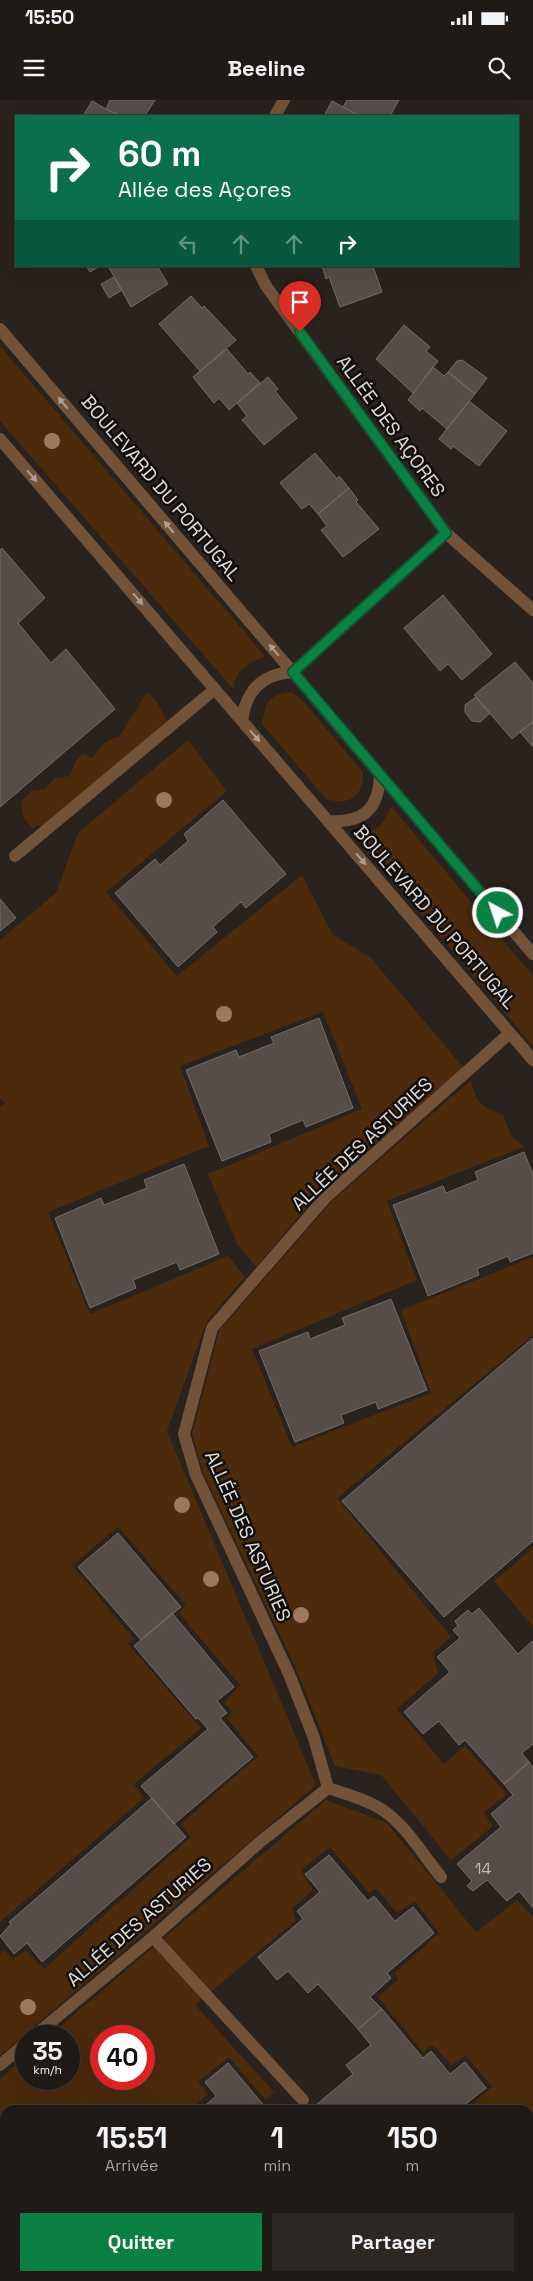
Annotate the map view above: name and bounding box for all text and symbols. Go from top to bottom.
text: 15:50 [25,5,74,30]
icon: menu [20,54,48,82]
text: Beeline [228,54,305,82]
icon: search [485,54,513,82]
text: 60 m [118,132,201,176]
icon: right [35,135,100,200]
text: Allée des Açores [118,175,292,203]
icon: left [174,230,202,258]
icon: ahead [227,230,255,258]
icon: ahead [280,230,308,258]
icon: right [333,230,361,258]
pin [279,281,321,332]
icon: arrive [286,288,314,316]
street label: ALLÉE DES AÇORES [331,350,451,502]
street label: BOULEVARD DU PORTUGAL [76,390,246,586]
one-way arrow [58,397,69,410]
one-way arrow [26,469,37,482]
one-way arrow [163,520,174,533]
one-way arrow [132,593,143,606]
one-way arrow [269,644,280,657]
one-way arrow [249,729,261,741]
street label: BOULEVARD DU PORTUGAL [348,820,522,1014]
one-way arrow [355,853,366,865]
position arrow [471,886,523,938]
street label: ALLÉE DES ASTURIES [286,1072,438,1216]
street label: ALLÉE DES ASTURIES [199,1447,297,1625]
street label: ALLÉE DES ASTURIES [61,1852,217,1992]
house number: 14 [475,1858,491,1879]
speed limit sign: 40 [90,2025,155,2090]
text: 35 [32,2035,63,2067]
text: km/h [33,2062,62,2078]
text: 15:51 [96,2118,168,2157]
text: 1 [270,2118,284,2157]
text: 150 [387,2118,438,2157]
text: Arrivée [105,2155,158,2176]
text: min [264,2155,291,2176]
text: m [406,2155,419,2176]
button: Quitter [20,2213,262,2271]
button: Partager [272,2213,514,2271]

